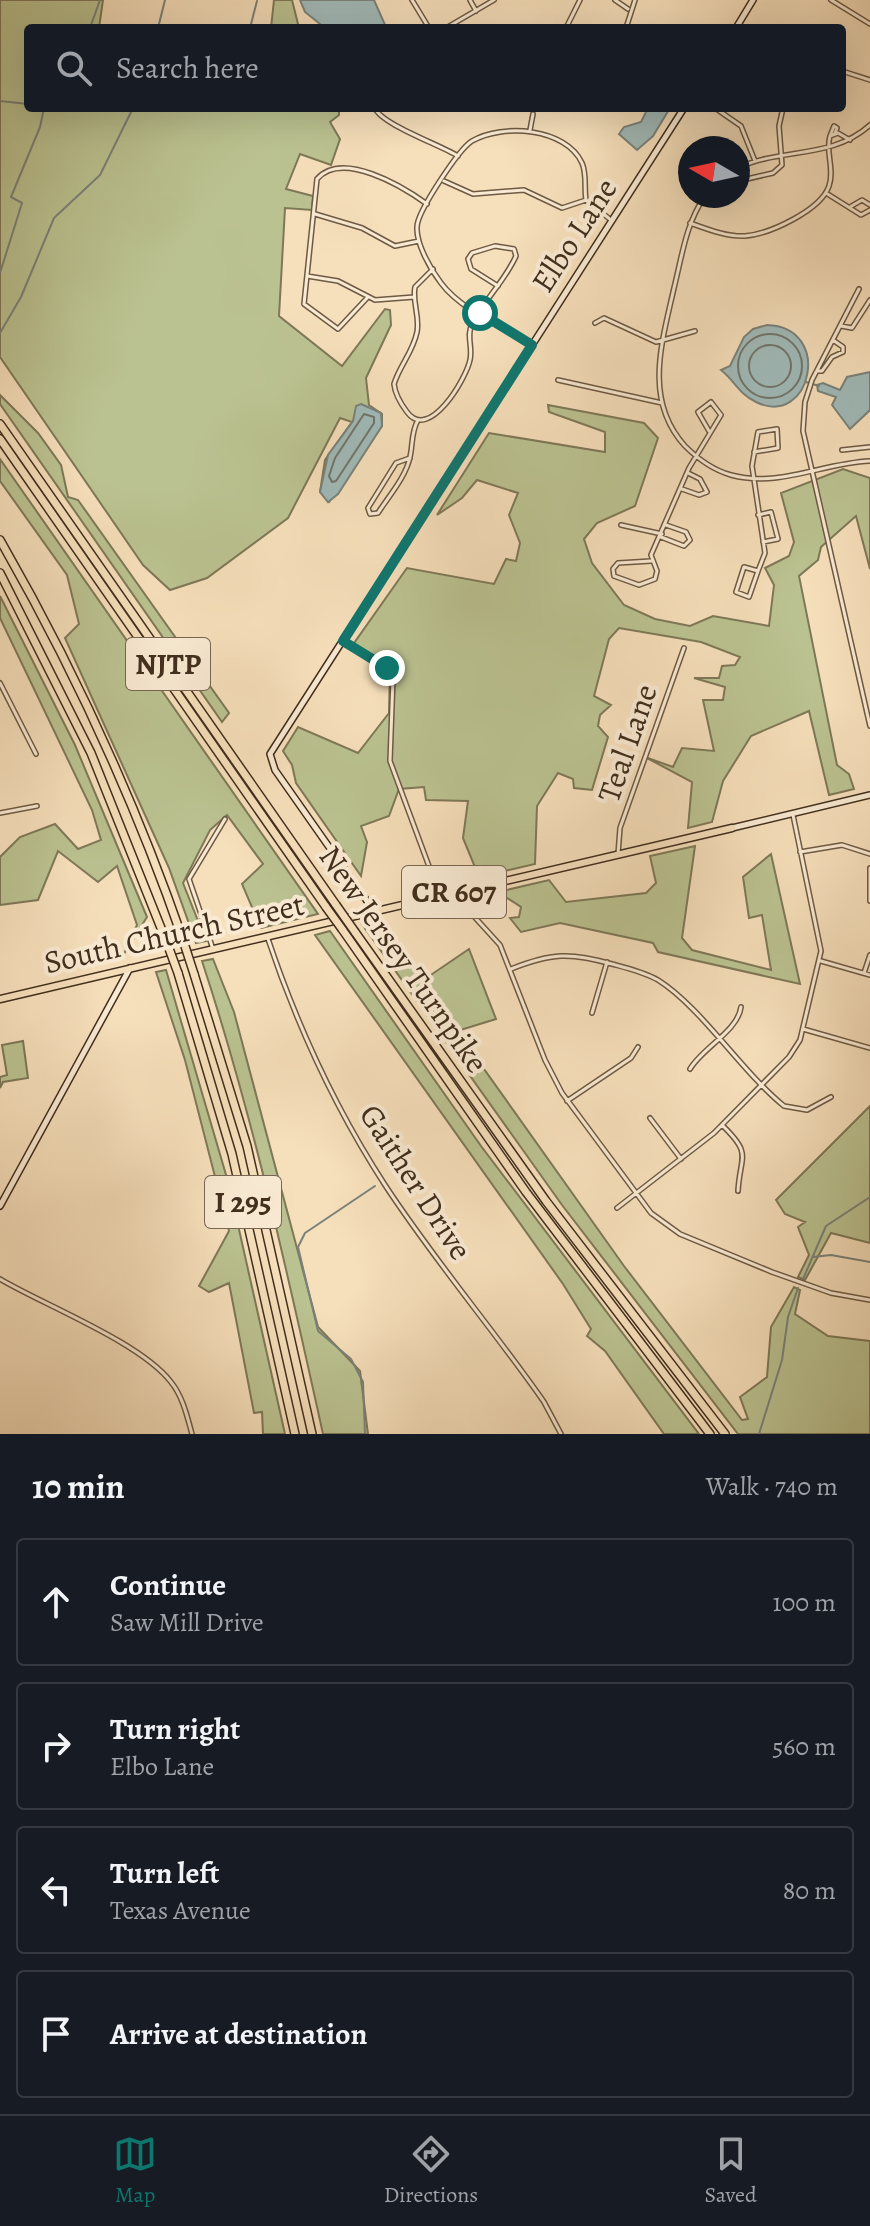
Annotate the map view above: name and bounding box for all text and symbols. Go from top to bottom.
search box [24,24,846,112]
icon: search [52,46,96,90]
text: Search here [116,48,259,88]
north arrow [678,136,750,208]
street label: Elbo Lane [521,169,627,301]
route start [462,295,498,331]
road number: NJTP [126,638,210,690]
route end [369,650,405,686]
street label: Teal Lane [586,678,668,808]
street label: New Jersey Turnpike [309,836,499,1082]
road number: CR 607 [402,866,506,918]
street label: South Church Street [40,882,308,984]
street label: Gaither Drive [349,1096,483,1268]
road number: I 295 [205,1176,281,1228]
text: 10 min [32,1463,125,1510]
text: Walk · 740 m [706,1469,838,1504]
text: Continue [110,1565,226,1605]
icon: ahead [34,1580,78,1624]
text: 100 m [773,1585,836,1620]
text: Saw Mill Drive [110,1605,264,1640]
text: Turn right [110,1709,240,1749]
icon: right [34,1724,78,1768]
text: 560 m [772,1729,836,1764]
text: Elbo Lane [110,1749,214,1784]
text: Turn left [110,1853,219,1893]
icon: left [34,1868,78,1912]
text: 80 m [783,1873,836,1908]
text: Texas Avenue [110,1893,251,1928]
icon: arrive [34,2012,78,2056]
text: Arrive at destination [110,2014,367,2054]
tab: Map [113,2132,157,2210]
tab: Directions [384,2132,478,2210]
tab: Saved [705,2132,757,2210]

